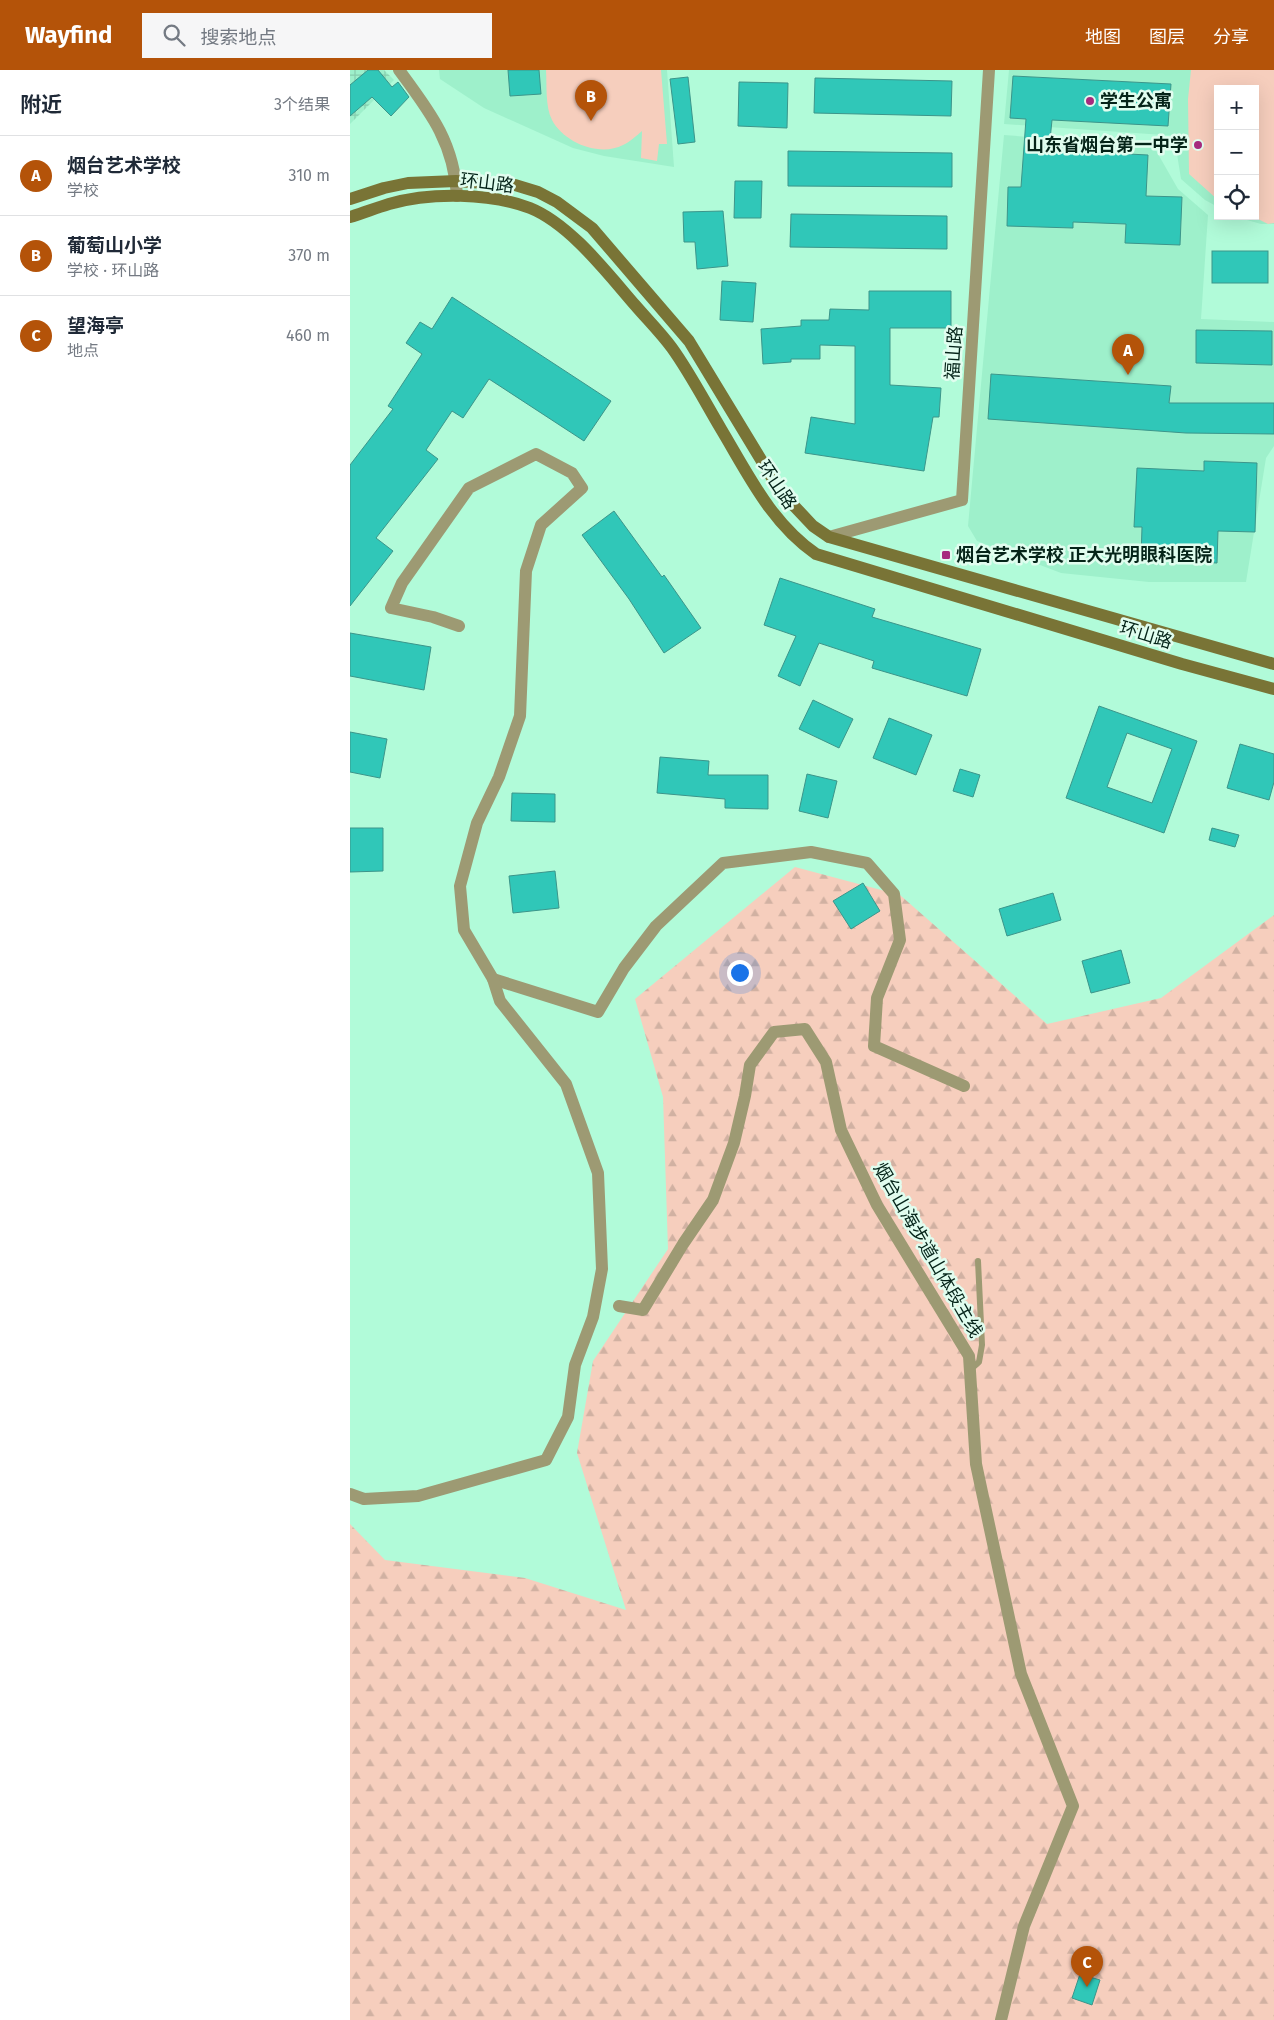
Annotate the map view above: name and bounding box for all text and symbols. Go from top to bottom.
search box [142,13,492,58]
text: Wayfind [25,21,112,49]
icon: search [160,21,188,49]
text: 搜索地点 [200,26,276,49]
text: 地图 [1085,26,1121,48]
text: 图层 [1149,26,1185,48]
text: 分享 [1213,26,1249,48]
pin: B [575,80,607,121]
map controls [1214,85,1259,220]
button: + [1214,85,1259,130]
place label: 学生公寓 [1100,90,1172,112]
text: 附近 [20,92,62,118]
text: 3个结果 [274,95,330,114]
marker: 学生公寓 [1084,95,1096,107]
button: − [1214,130,1259,175]
place label: 山东省烟台第一中学 [1026,134,1188,156]
marker: 山东省烟台第一中学 [1192,139,1204,151]
text: 烟台艺术学校 [67,154,181,177]
text: A [31,166,41,185]
text: 310 m [289,166,330,185]
street label: 环山路 [459,169,515,197]
button: locate [1214,175,1259,220]
text: 学校 [67,181,99,200]
text: 葡萄山小学 [67,234,162,257]
text: B [31,246,41,265]
text: 370 m [288,246,330,265]
text: 学校 · 环山路 [67,261,159,280]
text: 望海亭 [67,314,124,337]
street label: 福山路 [941,325,967,381]
text: C [31,326,41,345]
text: 460 m [286,326,330,345]
pin: A [1112,334,1144,375]
text: 地点 [67,341,99,360]
street label: 环山路 [753,456,801,514]
place label: 烟台艺术学校 正大光明眼科医院 [956,544,1212,566]
marker: 烟台艺术学校 正大光明眼科医院 [940,549,952,561]
street label: 环山路 [1117,617,1175,653]
your location [727,960,753,986]
street label: 烟台山海步道山体段主线 [869,1159,987,1341]
pin: C [1071,1946,1103,1987]

